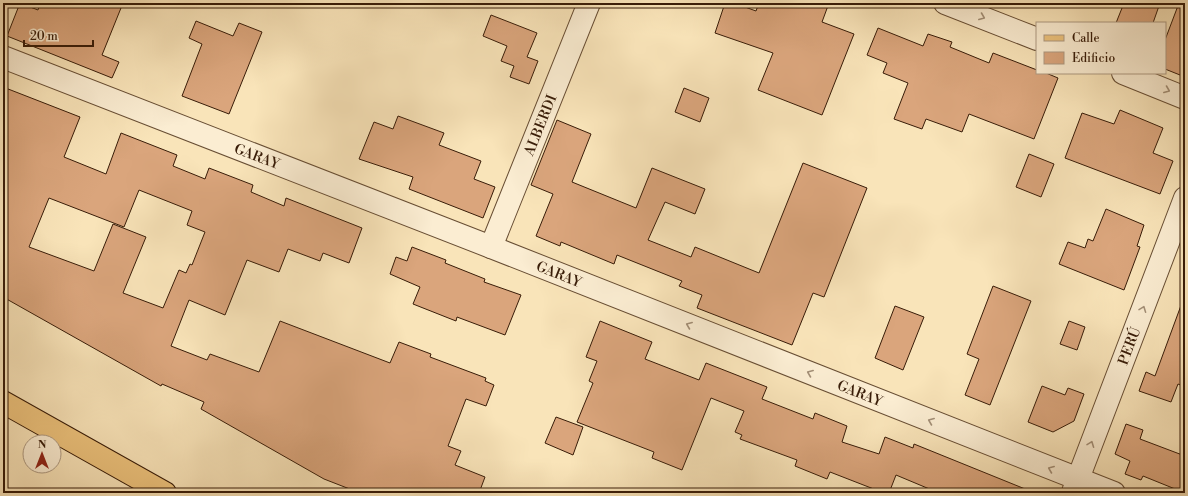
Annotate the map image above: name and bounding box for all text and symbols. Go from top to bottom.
one-way arrow [978,13,985,21]
scale bar [24,22,93,48]
legend [1036,22,1166,74]
text: 20 m [30,29,58,44]
text: Calle [1072,31,1099,46]
text: Edificio [1072,51,1115,66]
one-way arrow [1163,86,1170,94]
street label: ALBERDI [520,92,562,159]
street label: GARAY [231,140,283,174]
street label: GARAY [533,258,585,292]
one-way arrow [1138,306,1146,313]
one-way arrow [685,322,693,330]
street label: PERÚ [1113,324,1146,368]
one-way arrow [806,369,813,377]
street label: GARAY [834,377,886,411]
one-way arrow [927,417,934,425]
north arrow [22,434,62,474]
text: N [38,438,47,452]
one-way arrow [1087,440,1095,447]
one-way arrow [1048,465,1055,473]

